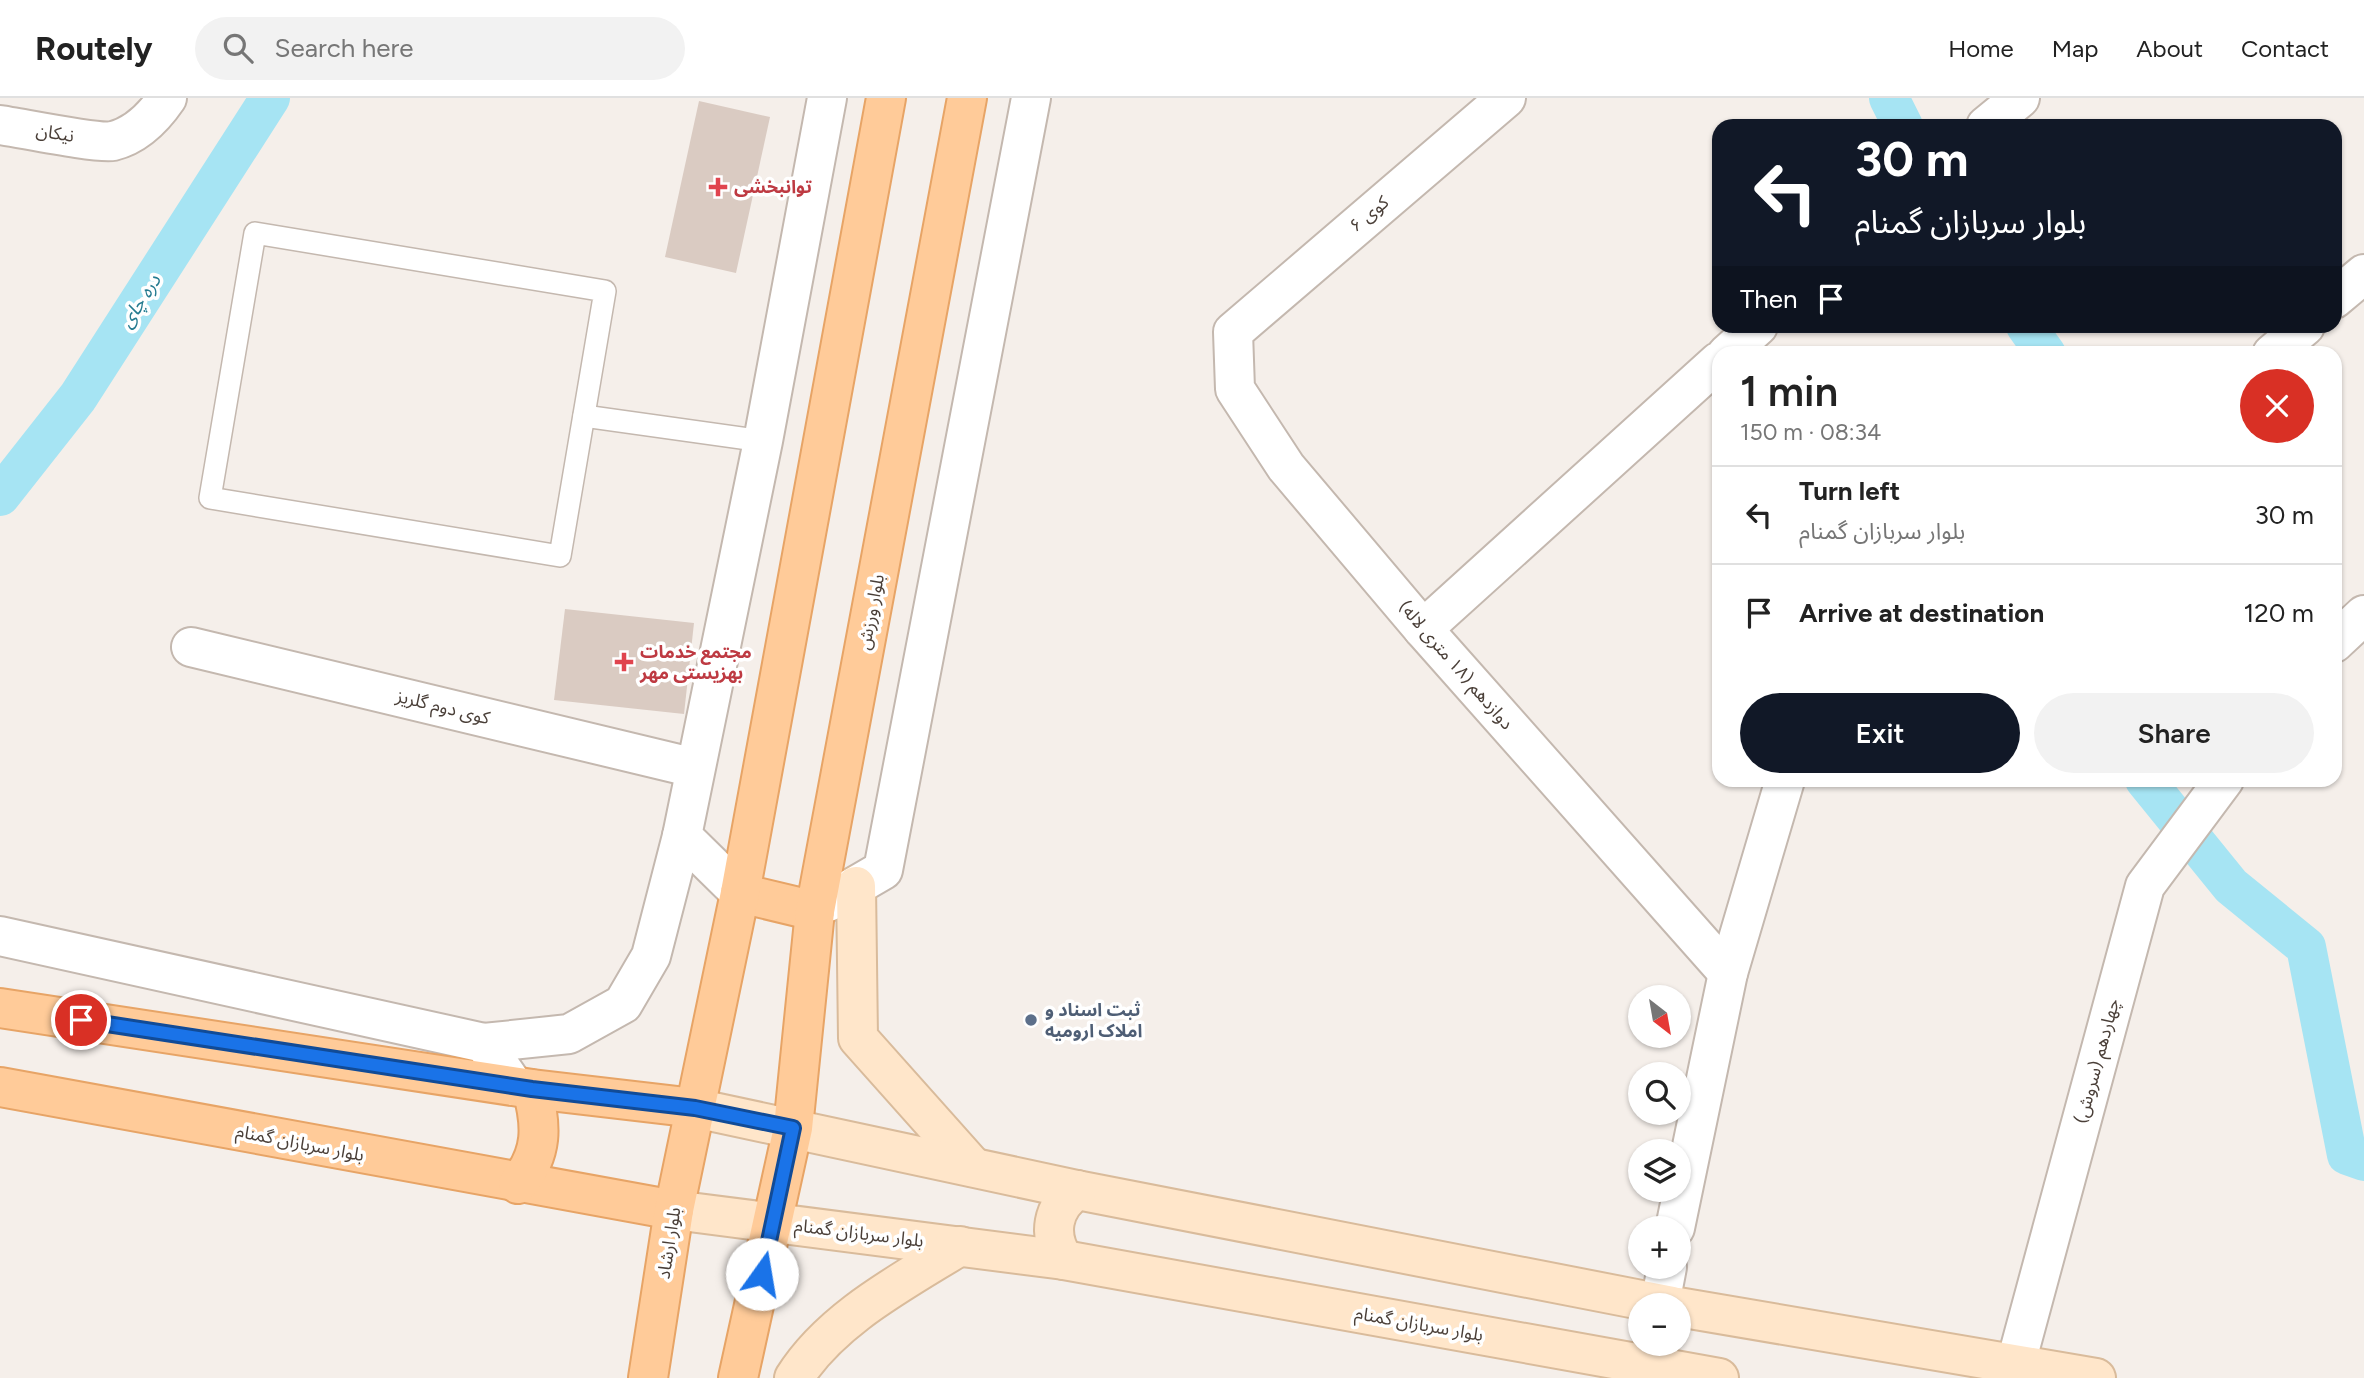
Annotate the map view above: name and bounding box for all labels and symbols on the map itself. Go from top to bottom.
street label: نیکان [34,119,76,147]
place label: توانبخشی [734,176,812,198]
marker: توانبخشی [708,177,728,197]
street label: کوی ۶ [1345,191,1393,237]
water label: دره چای [114,269,167,333]
street label: بلوار ورزش [853,572,889,652]
street label: دوازدهم (۱۸ متری لاله) [1393,596,1518,735]
place label: مجتمع خدمات بهزیستی مهر [639,641,752,684]
marker: مجتمع خدمات بهزیستی مهر [614,652,634,672]
street label: کوی دوم گلریز [392,685,493,732]
north arrow [1628,985,1690,1048]
pin [51,990,111,1050]
street label: چهاردهم (سروش) [2070,996,2126,1126]
place label: ثبت اسناد و املاک ارومیه [1045,999,1142,1042]
marker: ثبت اسناد و املاک ارومیه [1023,1012,1039,1028]
street label: بلوار سربازان گمنام [234,1120,366,1169]
street label: بلوار ارشاد [652,1206,686,1280]
street label: بلوار سربازان گمنام [793,1214,925,1255]
position arrow [725,1237,799,1311]
street label: بلوار سربازان گمنام [1353,1302,1485,1349]

